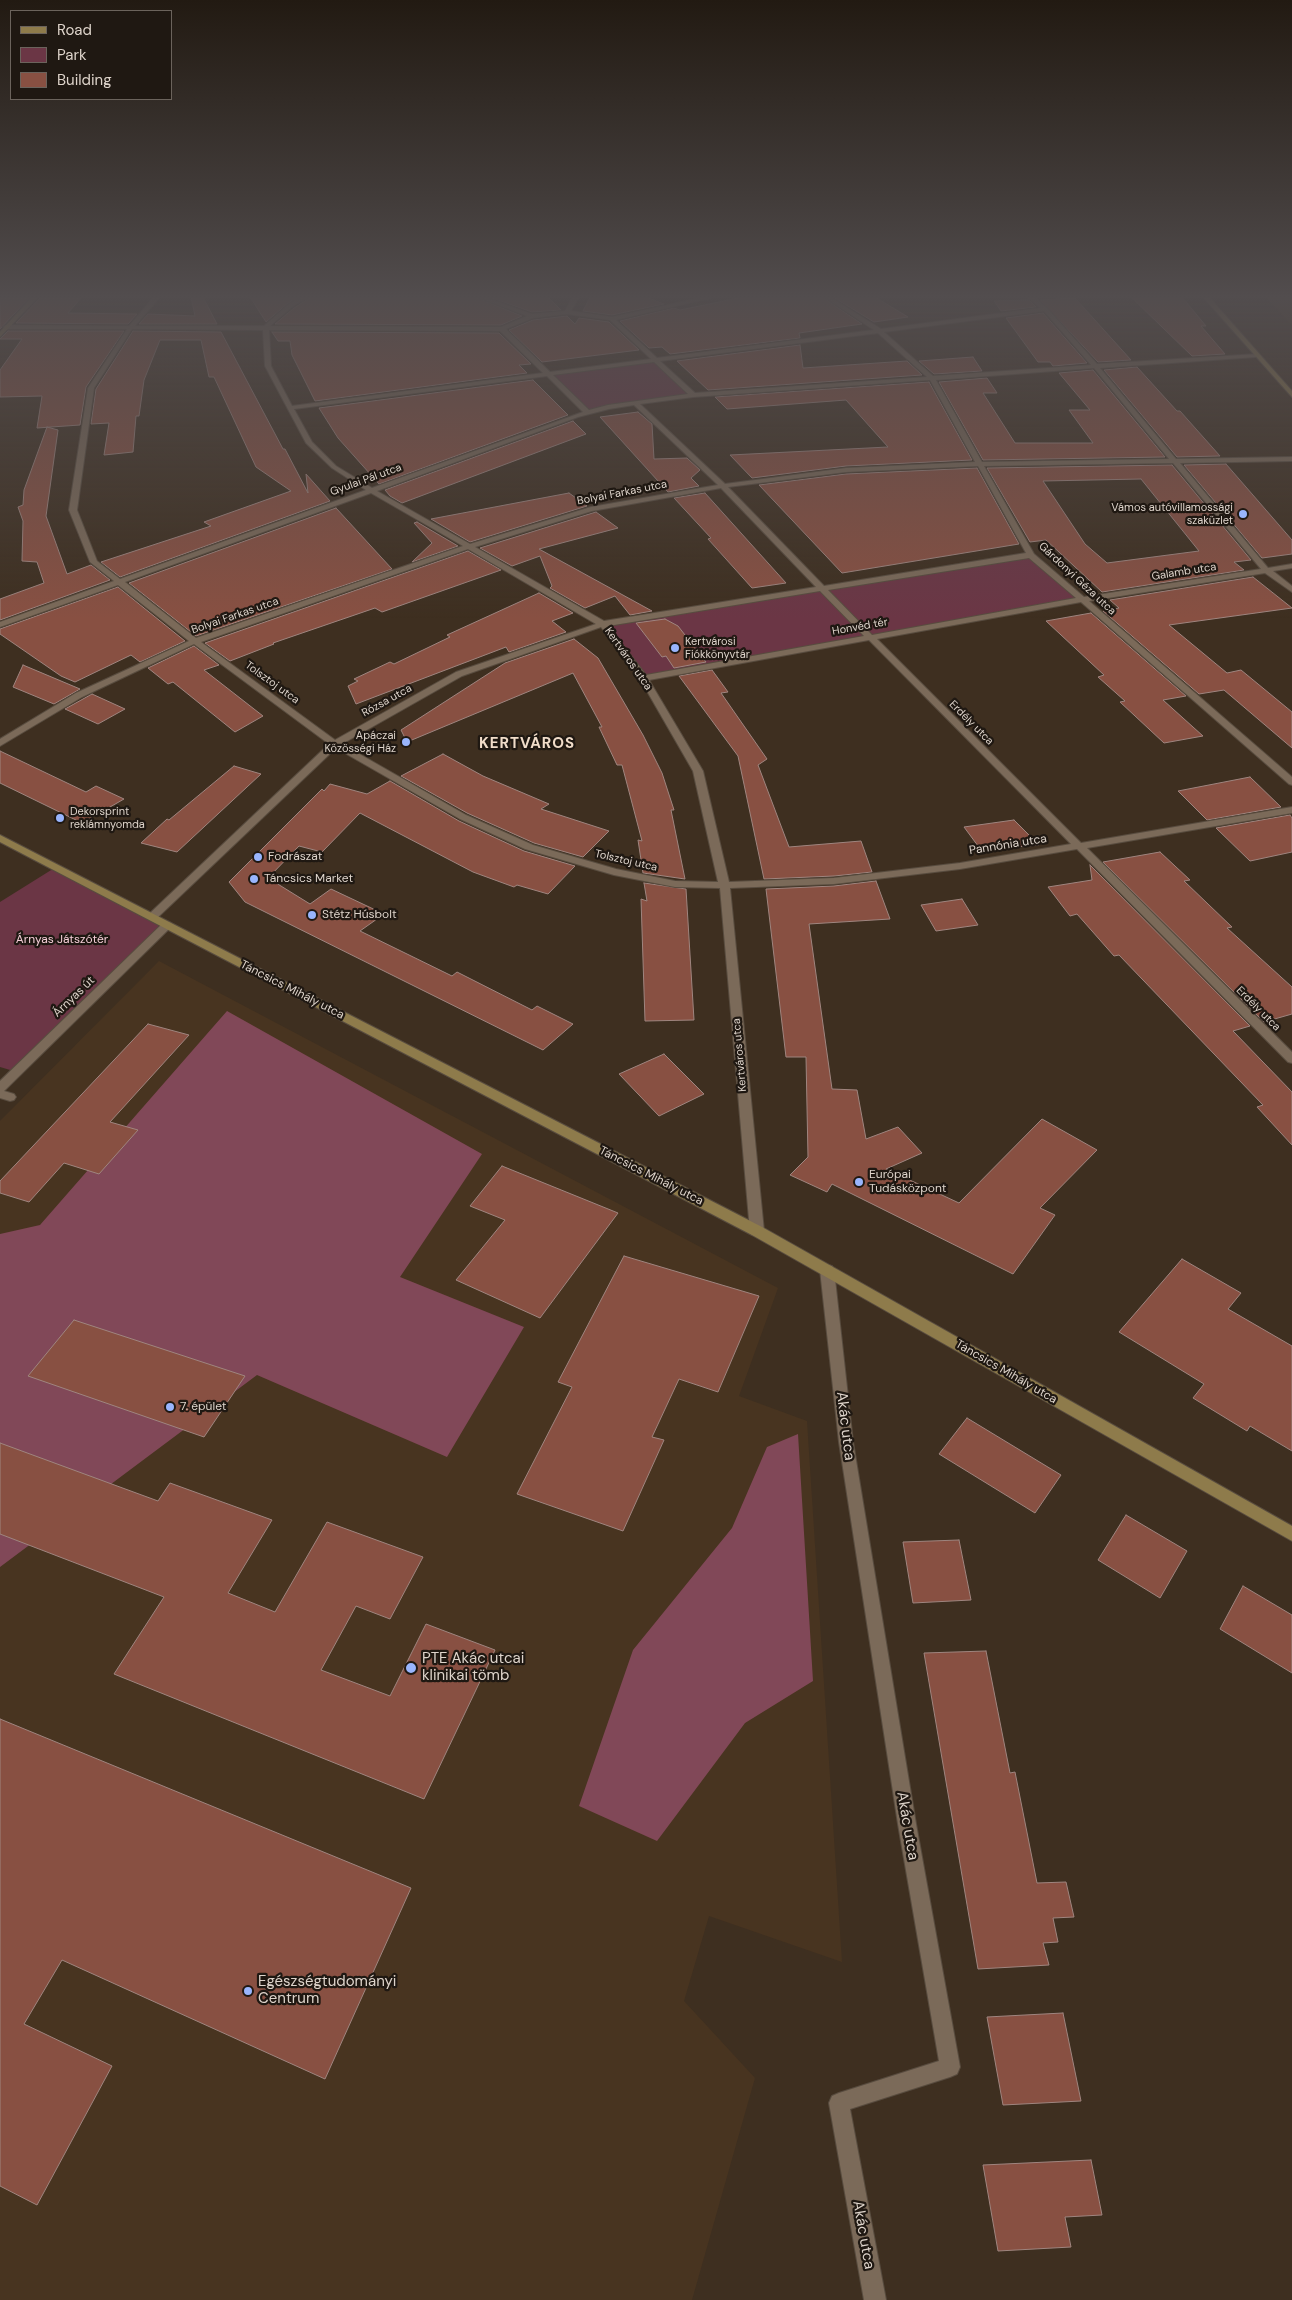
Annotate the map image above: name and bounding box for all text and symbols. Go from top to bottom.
legend [10,10,172,100]
text: Road [57,20,92,40]
text: Park [57,45,87,65]
text: Building [57,70,112,90]
street label: Gyulai Pál utca [329,461,403,499]
street label: Bolyai Farkas utca [576,478,668,508]
place label: Vámos autóvillamossági szaküzlet [1111,501,1233,527]
marker: Vámos autóvillamossági szaküzlet [1237,508,1249,520]
street label: Gárdonyi Géza utca [1036,540,1118,618]
street label: Galamb utca [1151,560,1217,584]
street label: Bolyai Farkas utca [190,595,280,637]
street label: Honvéd tér [831,616,889,638]
street label: Kertváros utca [601,625,655,693]
place label: Kertvárosi Fiókkönyvtár [685,635,750,661]
marker: Kertvárosi Fiókkönyvtár [669,642,681,654]
street label: Tolsztoj utca [242,659,302,707]
street label: Rózsa utca [360,682,414,720]
street label: Erdély utca [946,698,996,748]
place label: Apáczai Közösségi Ház [324,729,396,755]
district label: KERTVÁROS [478,735,576,753]
marker: Apáczai Közösségi Ház [400,736,412,748]
place label: Dekorsprint reklámnyomda [70,805,145,831]
marker: Dekorsprint reklámnyomda [54,812,66,824]
street label: Pannónia utca [968,832,1048,858]
street label: Tolsztoj utca [593,847,659,875]
place label: Fodrászat [268,850,322,864]
marker: Fodrászat [252,851,264,863]
place label: Táncsics Market [264,872,353,886]
marker: Táncsics Market [248,873,260,885]
place label: Stétz Húsbolt [322,908,397,922]
marker: Stétz Húsbolt [306,909,318,921]
park label: Árnyas Játszótér [16,933,108,947]
street label: Táncsics Mihály utca [238,958,346,1022]
street label: Árnyas út [50,974,98,1020]
street label: Erdély utca [1233,984,1283,1034]
street label: Kertváros utca [730,1018,750,1092]
street label: Táncsics Mihály utca [597,1144,705,1208]
place label: Európai Tudásközpont [869,1168,947,1196]
marker: Európai Tudásközpont [853,1176,865,1188]
street label: Táncsics Mihály utca [953,1337,1059,1407]
street label: Akác utca [832,1391,858,1461]
place label: 7. épület [180,1400,226,1414]
marker: 7. épület [164,1401,176,1413]
place label: PTE Akác utcai klinikai tömb [422,1650,524,1685]
marker: PTE Akác utcai klinikai tömb [404,1661,418,1675]
street label: Akác utca [892,1790,922,1862]
place label: Egészségtudományi Centrum [258,1973,396,2008]
marker: Egészségtudományi Centrum [242,1985,254,1997]
street label: Akác utca [848,2199,878,2271]

